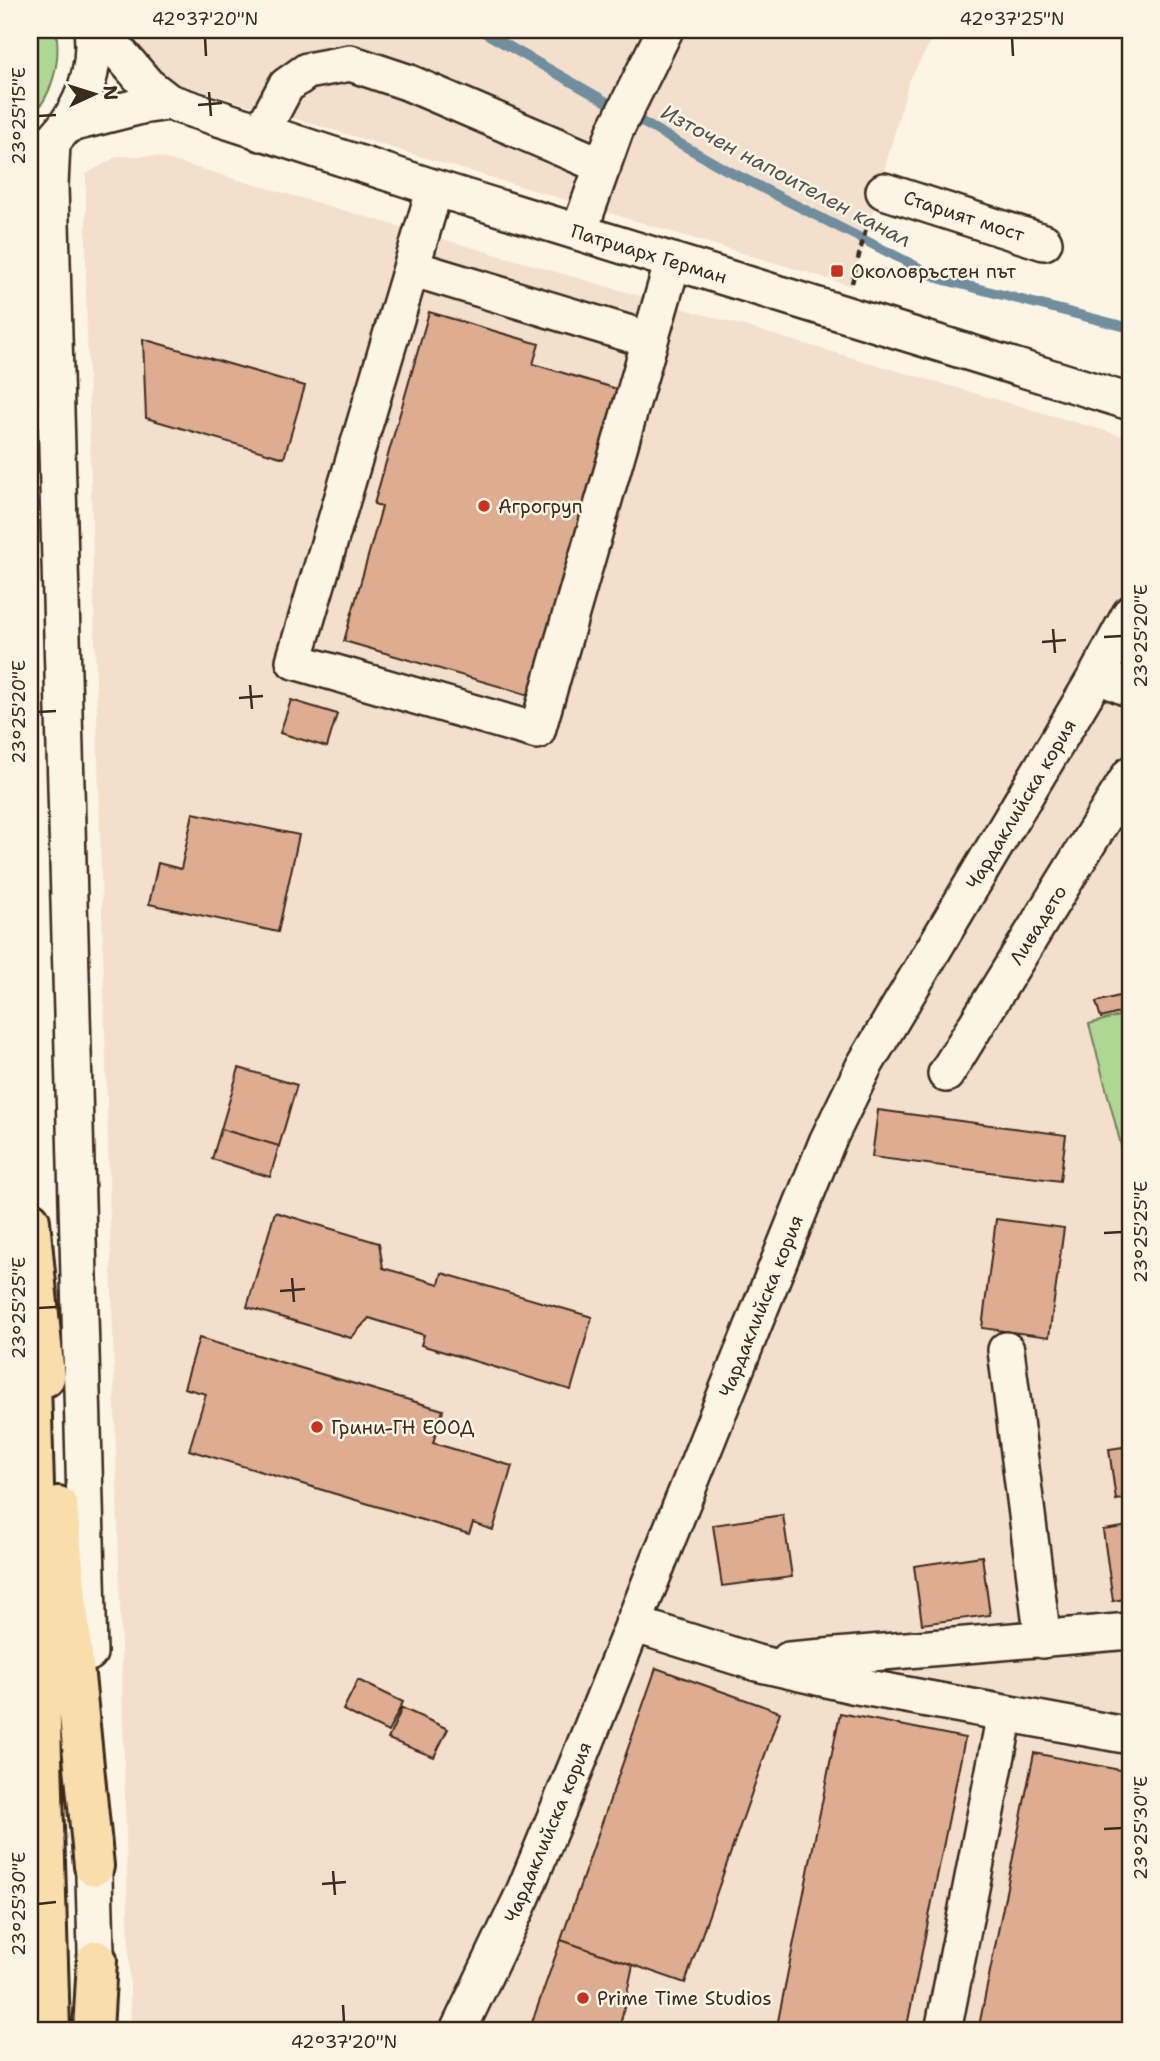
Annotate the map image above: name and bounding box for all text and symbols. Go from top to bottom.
text: 42°37'20"N [152,7,258,31]
text: 42°37'25"N [960,7,1064,31]
north arrow [60,60,130,130]
text: 23°25'15"E [7,67,31,165]
text: N [97,84,123,101]
water label: Източен напоителен канал [656,98,916,254]
street label: Старият мост [900,185,1028,247]
street label: Патриарх Герман [568,218,730,290]
place label: Околовръстен път [851,259,1016,284]
marker: Околовръстен път [829,263,845,279]
place label: Агрогруп [498,494,583,519]
marker: Агрогруп [476,498,492,514]
text: 23°25'20"E [1129,584,1153,688]
text: 23°25'20"E [7,660,31,764]
street label: Чардаклийска кория [960,714,1082,894]
street label: Ливадето [1004,880,1072,970]
text: 23°25'25"E [1129,1181,1153,1283]
street label: Чардаклийска кория [713,1211,809,1401]
text: 23°25'25"E [7,1257,31,1359]
place label: Грини-ГН ЕООД [331,1415,475,1440]
marker: Грини-ГН ЕООД [309,1419,325,1435]
street label: Чардаклийска кория [499,1738,597,1926]
text: 23°25'30"E [1129,1776,1153,1880]
text: 23°25'30"E [7,1852,31,1956]
place label: Prime Time Studios [597,1986,772,2011]
marker: Prime Time Studios [575,1990,591,2006]
text: 42°37'20"N [291,2030,397,2054]

